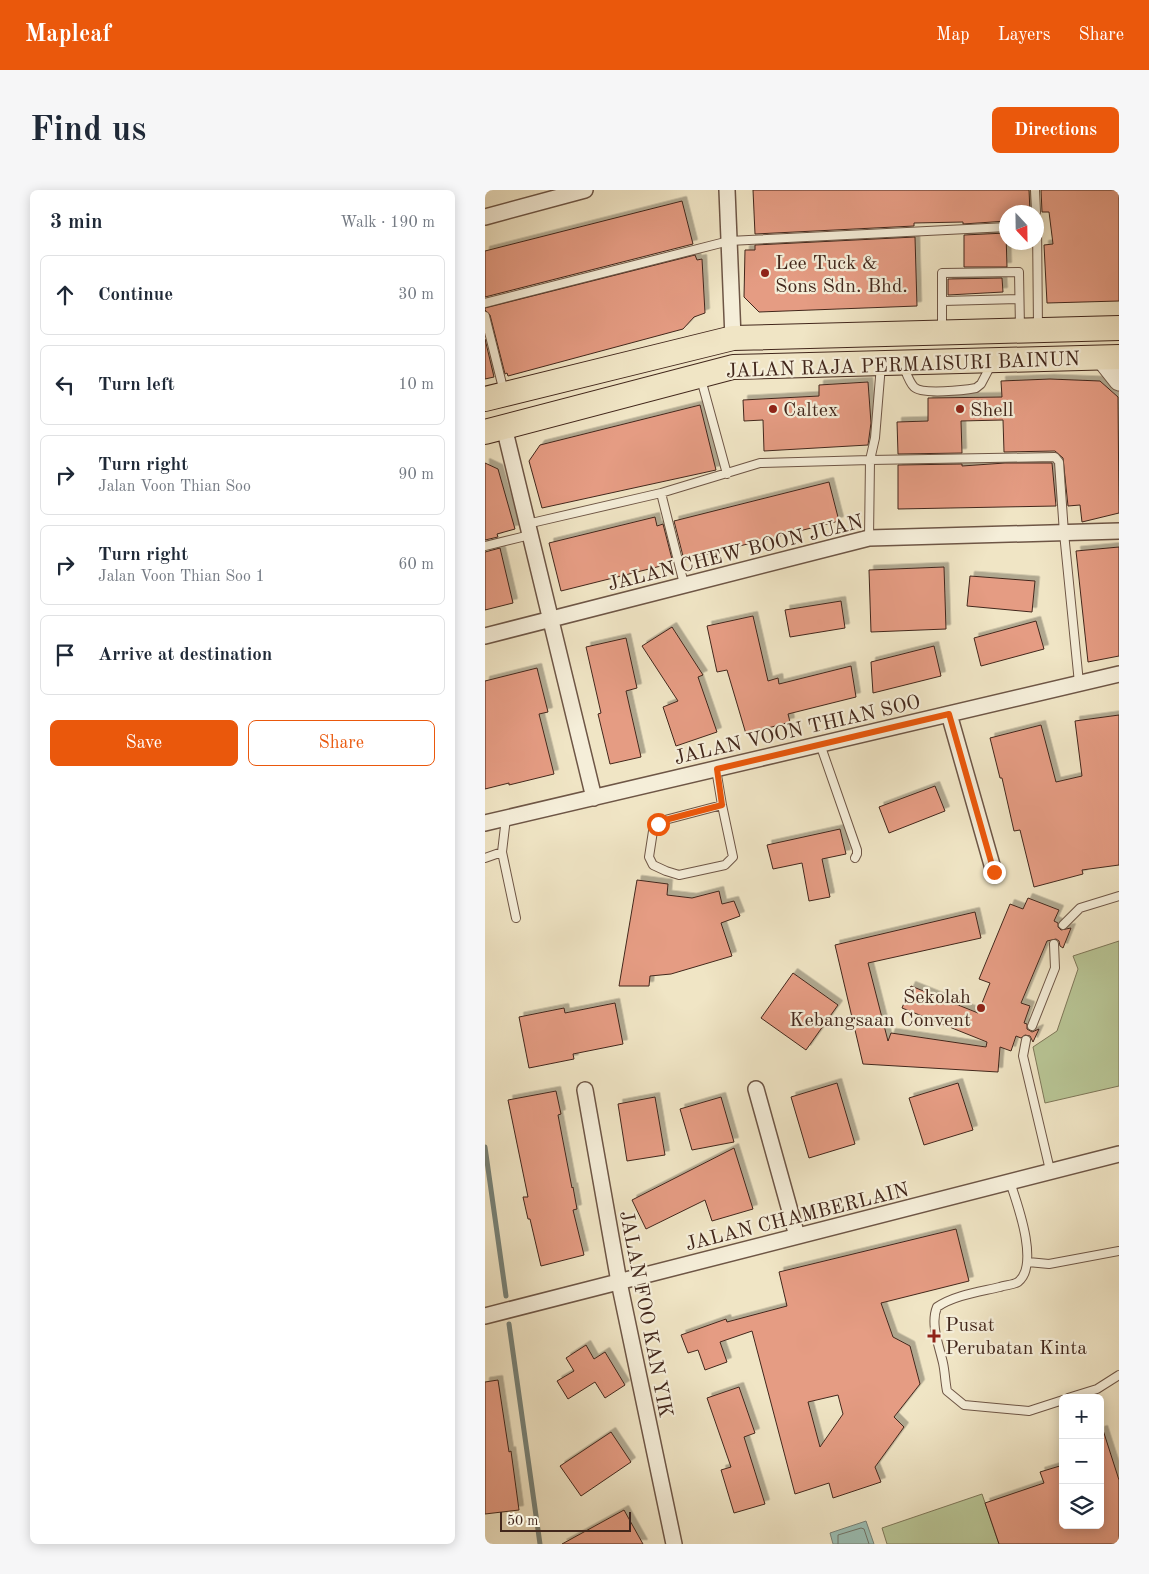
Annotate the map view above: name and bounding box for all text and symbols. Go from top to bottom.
text: Mapleaf [25,23,111,47]
text: Map [936,26,970,44]
text: Layers [998,26,1050,44]
text: Share [1078,26,1124,44]
button: Directions [992,107,1119,153]
text: Find us [30,113,146,148]
north arrow [999,205,1044,250]
text: 3 min [50,212,103,233]
text: Walk · 190 m [340,215,435,231]
place label: Lee Tuck & Sons Sdn. Bhd. [775,254,908,297]
marker: Lee Tuck & Sons Sdn. Bhd. [759,267,771,279]
icon: ahead [51,281,79,309]
text: Continue [98,286,173,305]
text: 30 m [398,287,434,303]
street label: JALAN RAJA PERMAISURI BAINUN [726,350,1080,382]
icon: left [51,371,79,399]
text: Turn left [98,376,175,395]
text: 10 m [398,377,434,393]
place label: Caltex [783,401,838,421]
place label: Shell [970,401,1013,421]
marker: Caltex [767,403,779,415]
marker: Shell [954,403,966,415]
text: Turn right [98,456,188,475]
icon: right [51,461,79,489]
text: 90 m [398,467,434,483]
text: Jalan Voon Thian Soo [98,479,251,495]
street label: JALAN CHEW BOON JUAN [606,513,865,595]
text: Turn right [98,546,188,565]
icon: right [51,551,79,579]
text: 60 m [398,557,434,573]
text: Jalan Voon Thian Soo 1 [98,569,265,585]
icon: arrive [51,641,79,669]
text: Arrive at destination [98,646,272,665]
street label: JALAN VOON THIAN SOO [672,693,923,769]
button: Save [50,720,238,766]
button: Share [248,720,435,766]
route start [647,813,670,836]
route end [983,861,1006,884]
place label: Sekolah Kebangsaan Convent [789,988,971,1031]
marker: Sekolah Kebangsaan Convent [975,1002,987,1014]
street label: JALAN CHAMBERLAIN [684,1180,911,1255]
street label: JALAN FOO KAN YIK [615,1209,675,1420]
place label: Pusat Perubatan Kinta [945,1316,1087,1359]
marker: Pusat Perubatan Kinta [927,1329,941,1343]
map controls [1059,1394,1104,1529]
button: + [1059,1394,1104,1439]
button: − [1059,1439,1104,1484]
button: layers [1059,1484,1104,1529]
scale bar [500,1509,631,1532]
text: 50 m [507,1514,538,1528]

